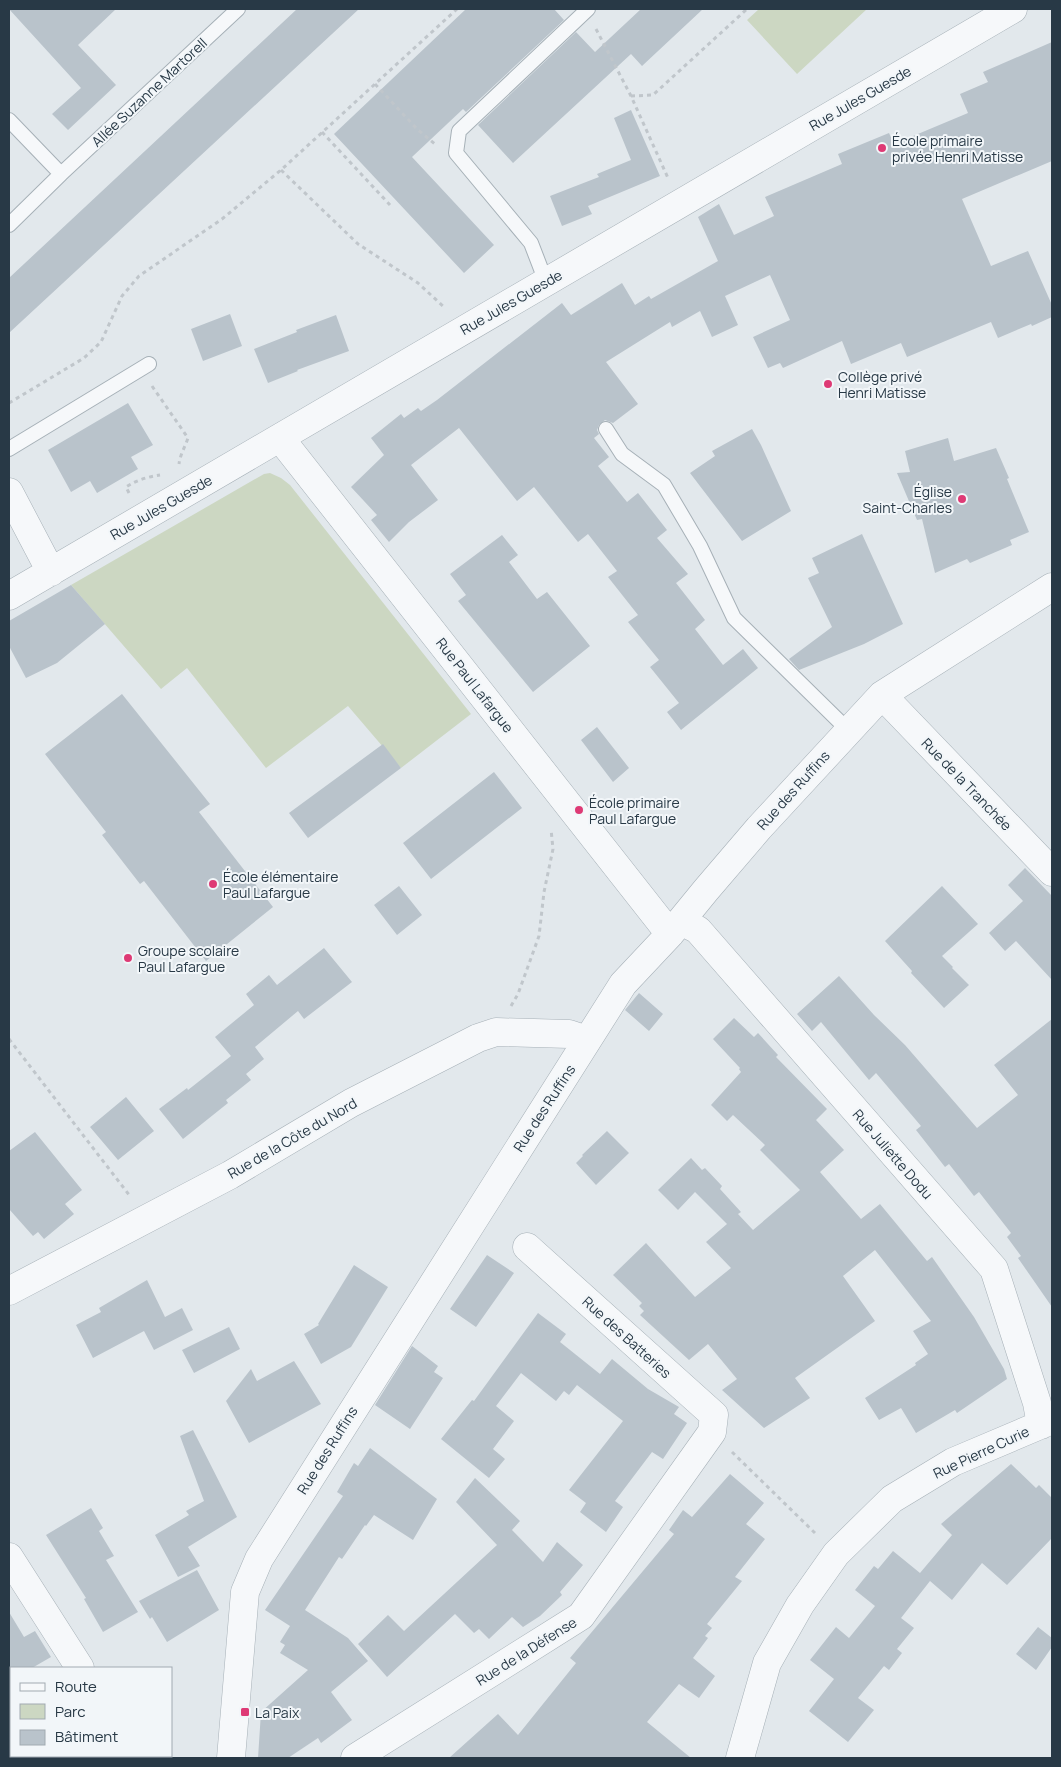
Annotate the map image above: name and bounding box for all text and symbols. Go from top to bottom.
street label: Allée Suzanne Martorell [87,33,211,151]
street label: Rue Jules Guesde [806,61,914,135]
place label: École primaire privée Henri Matisse [892,131,1023,166]
marker: École primaire privée Henri Matisse [876,142,888,154]
street label: Rue Jules Guesde [457,265,565,339]
place label: Collège privé Henri Matisse [838,367,926,402]
marker: Collège privé Henri Matisse [822,378,834,390]
street label: Rue Jules Guesde [107,470,215,544]
place label: Église Saint-Charles [863,482,952,517]
marker: Église Saint-Charles [956,493,968,505]
street label: Rue Paul Lafargue [432,634,518,736]
street label: Rue de la Tranchée [918,733,1016,835]
street label: Rue des Ruffins [752,746,834,834]
place label: École primaire Paul Lafargue [589,793,680,828]
marker: École primaire Paul Lafargue [573,804,585,816]
place label: École élémentaire Paul Lafargue [223,867,338,902]
marker: École élémentaire Paul Lafargue [207,878,219,890]
place label: Groupe scolaire Paul Lafargue [138,941,239,976]
marker: Groupe scolaire Paul Lafargue [122,952,134,964]
street label: Rue des Ruffins [509,1061,579,1155]
street label: Rue de la Côte du Nord [224,1093,360,1183]
street label: Rue Juliette Dodu [849,1105,937,1203]
street label: Rue des Batteries [578,1292,676,1382]
street label: Rue des Ruffins [292,1402,362,1498]
street label: Rue Pierre Curie [930,1421,1032,1483]
street label: Rue de la Défense [472,1612,580,1690]
legend [10,1667,172,1757]
text: Route [55,1676,97,1697]
text: Parc [55,1701,86,1722]
place label: La Paix [255,1703,300,1722]
marker: La Paix [239,1706,251,1718]
text: Bâtiment [55,1726,118,1747]

